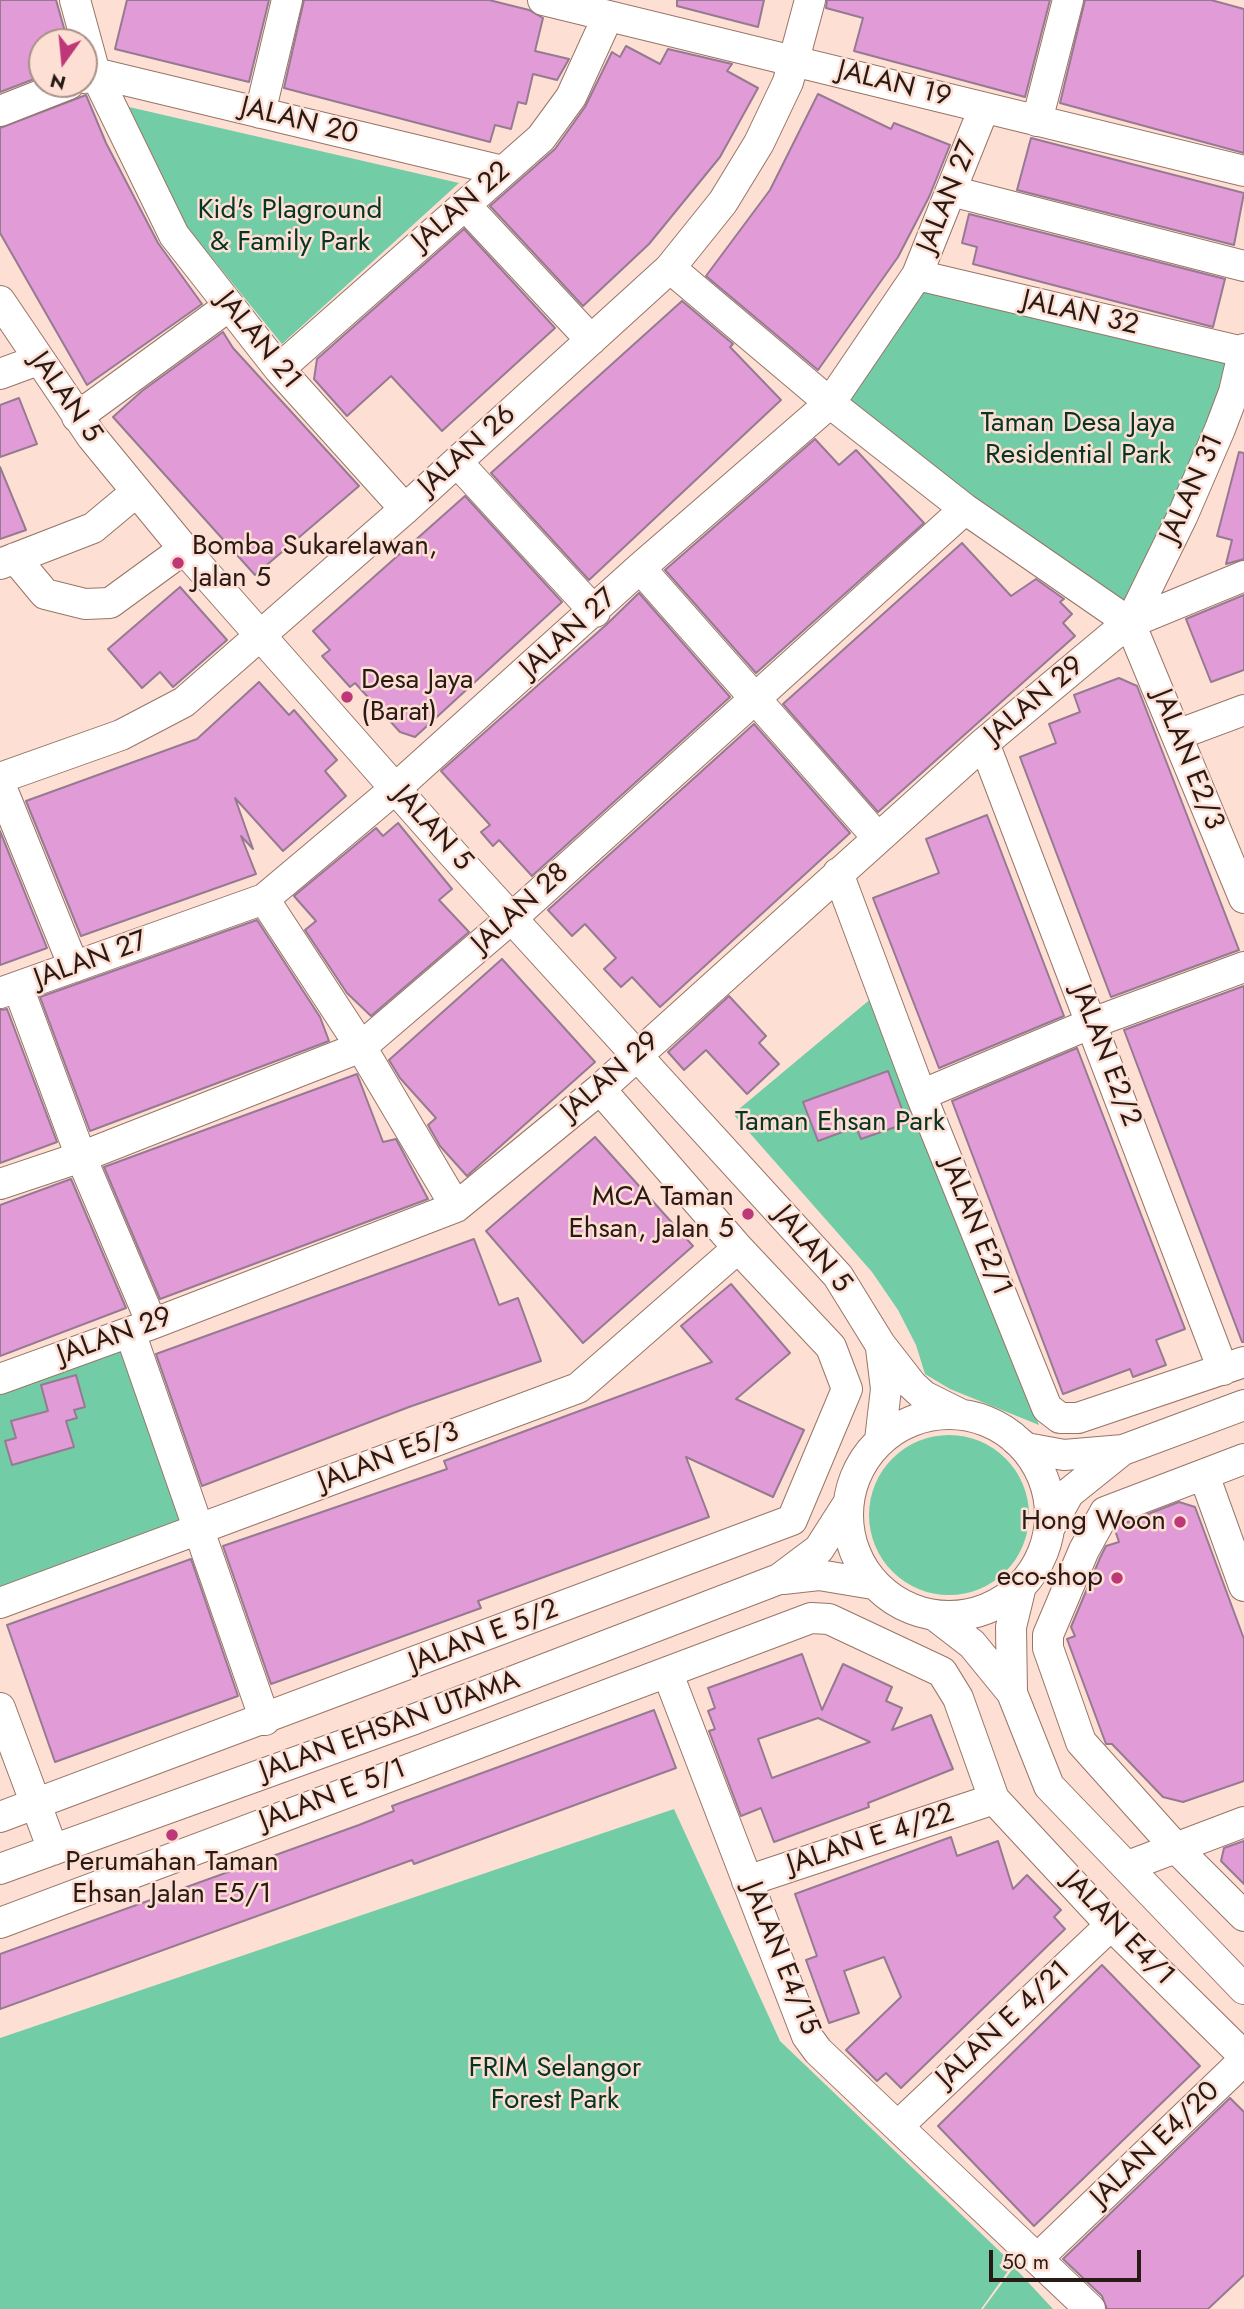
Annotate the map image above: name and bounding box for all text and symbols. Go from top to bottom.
north arrow [28,28,98,98]
street label: JALAN 19 [834,55,954,115]
text: N [47,67,69,97]
street label: JALAN 20 [237,91,361,153]
street label: JALAN 27 [911,136,987,258]
street label: JALAN 22 [406,155,518,259]
park label: Kid's Plaground & Family Park [198,194,382,260]
street label: JALAN 32 [1019,284,1141,344]
street label: JALAN 21 [209,285,307,397]
street label: JALAN 5 [22,346,108,450]
street label: JALAN 26 [412,399,524,503]
park label: Taman Desa Jaya Residential Park [981,407,1175,473]
street label: JALAN 31 [1154,430,1232,548]
place label: Bomba Sukarelawan, Jalan 5 [192,530,438,596]
marker: Bomba Sukarelawan, Jalan 5 [170,555,186,571]
street label: JALAN 27 [514,582,624,686]
street label: JALAN 29 [979,650,1091,752]
place label: Desa Jaya (Barat) [361,664,473,730]
street label: JALAN E2/3 [1144,685,1230,835]
marker: Desa Jaya (Barat) [339,689,355,705]
street label: JALAN 5 [385,779,479,879]
street label: JALAN 28 [466,857,576,961]
street label: JALAN 27 [30,925,152,997]
street label: JALAN E2/2 [1063,980,1147,1132]
street label: JALAN 29 [555,1025,667,1129]
park label: Taman Ehsan Park [735,1106,945,1140]
street label: JALAN E2/1 [932,1153,1018,1301]
place label: MCA Taman Ehsan, Jalan 5 [568,1181,734,1247]
street label: JALAN 5 [766,1200,858,1300]
marker: MCA Taman Ehsan, Jalan 5 [740,1206,756,1222]
street label: JALAN 29 [53,1301,177,1373]
street label: JALAN E5/3 [314,1416,464,1500]
place label: Hong Woon [1021,1505,1166,1539]
marker: Hong Woon [1172,1514,1188,1530]
place label: eco-shop [997,1561,1103,1595]
marker: eco-shop [1109,1570,1125,1586]
street label: JALAN E 5/2 [405,1593,563,1681]
street label: JALAN EHSAN UTAMA [256,1664,524,1790]
street label: JALAN E 5/1 [255,1753,411,1839]
street label: JALAN E 4/22 [783,1797,959,1883]
marker: Perumahan Taman Ehsan Jalan E5/1 [164,1827,180,1843]
place label: Perumahan Taman Ehsan Jalan E5/1 [65,1846,279,1912]
street label: JALAN E4/1 [1055,1865,1181,1993]
street label: JALAN E4/15 [734,1878,826,2040]
street label: JALAN E 4/21 [930,1955,1078,2095]
park label: FRIM Selangor Forest Park [469,2052,641,2118]
street label: JALAN E4/20 [1085,2075,1227,2215]
scale bar [992,2236,1144,2280]
text: 50 m [1002,2247,1049,2277]

